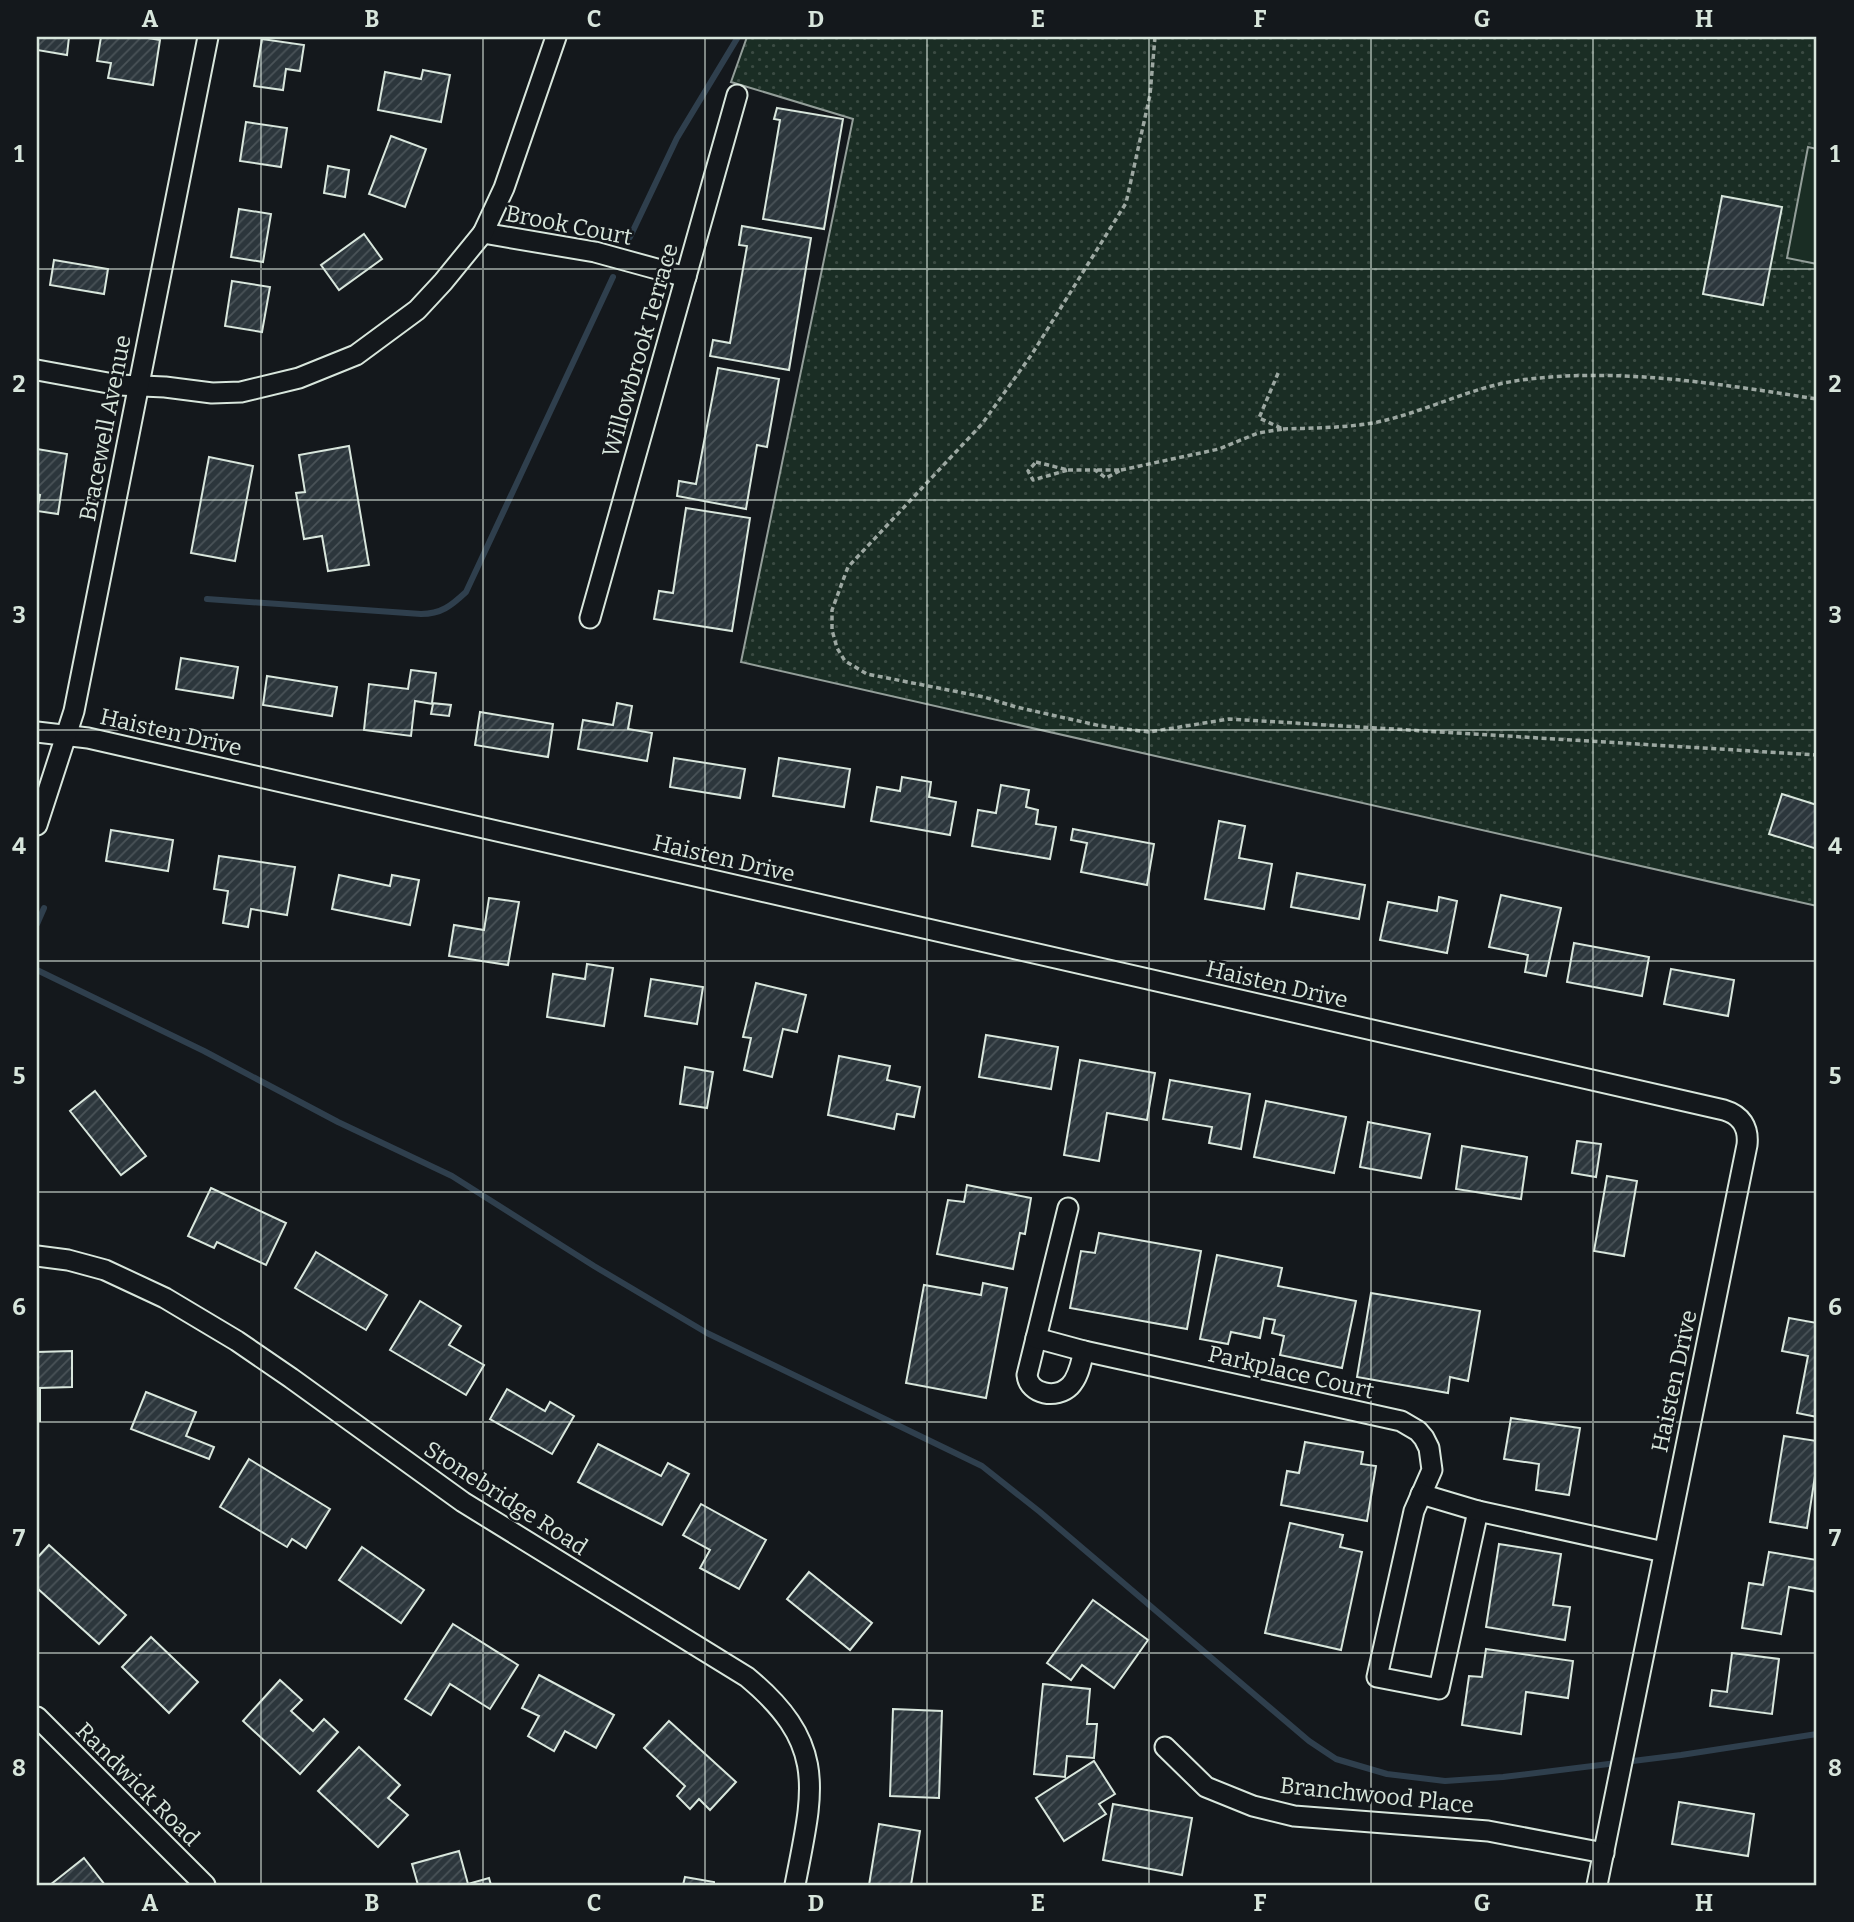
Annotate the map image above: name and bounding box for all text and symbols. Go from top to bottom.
text: A [142,5,159,33]
text: B [365,5,379,33]
text: C [587,5,601,33]
text: D [808,5,824,33]
text: E [1031,5,1045,33]
text: F [1254,5,1267,33]
text: G [1474,5,1491,33]
text: H [1695,5,1713,33]
text: 1 [14,140,24,168]
text: 1 [1830,140,1840,168]
street label: Brook Court [503,199,635,251]
street label: Willowbrook Terrace [596,240,684,460]
street label: Bracewell Avenue [73,332,137,524]
text: 2 [13,370,26,398]
text: 2 [1829,370,1842,398]
text: 3 [12,601,26,629]
text: 3 [1828,601,1842,629]
street label: Haisten Drive [97,702,245,762]
street label: Haisten Drive [650,828,798,888]
text: 4 [12,832,26,860]
text: 4 [1828,832,1842,860]
street label: Haisten Drive [1203,954,1351,1014]
text: 5 [13,1062,25,1090]
text: 5 [1829,1062,1841,1090]
text: 6 [12,1293,26,1321]
text: 6 [1828,1293,1842,1321]
street label: Haisten Drive [1645,1307,1703,1455]
street label: Parkplace Court [1205,1339,1377,1405]
street label: Stonebridge Road [419,1435,593,1562]
text: 7 [13,1524,26,1552]
text: 7 [1829,1524,1842,1552]
street label: Randwick Road [70,1716,206,1852]
text: 8 [12,1754,26,1782]
text: 8 [1828,1754,1842,1782]
street label: Branchwood Place [1279,1771,1475,1819]
text: A [142,1889,159,1917]
text: B [365,1889,379,1917]
text: C [587,1889,601,1917]
text: D [808,1889,824,1917]
text: E [1031,1889,1045,1917]
text: F [1254,1889,1267,1917]
text: G [1474,1889,1491,1917]
text: H [1695,1889,1713,1917]

